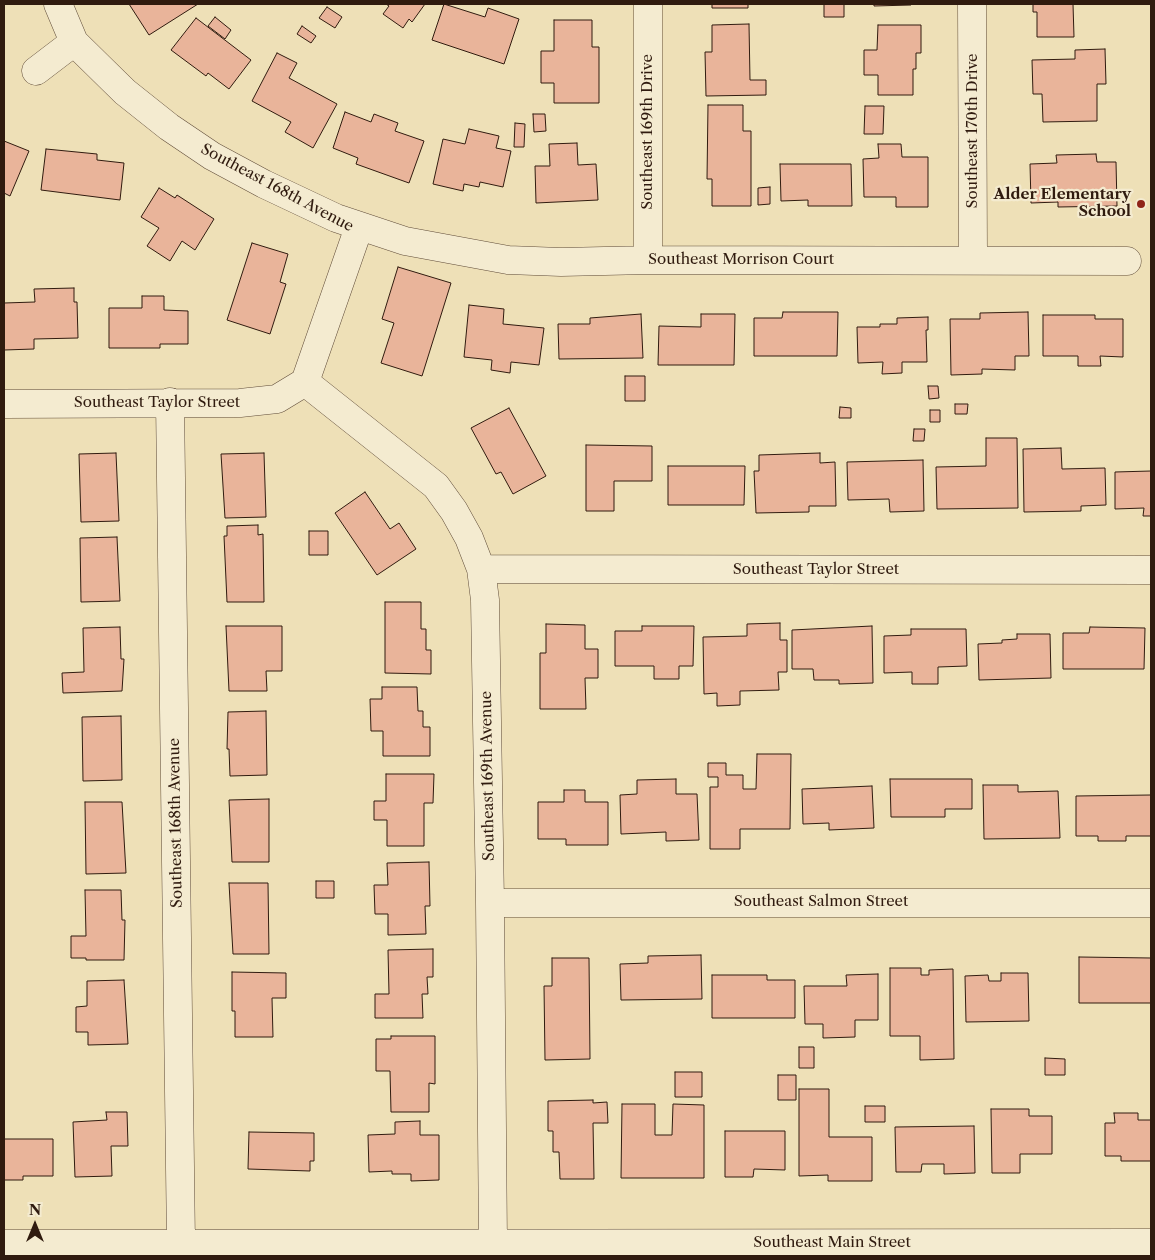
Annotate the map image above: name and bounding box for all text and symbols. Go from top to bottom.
street label: Southeast 170th Drive [964,53,982,209]
street label: Southeast 169th Drive [639,54,657,210]
street label: Southeast 168th Avenue [198,140,356,236]
place label: Alder Elementary School [994,186,1131,221]
marker: Alder Elementary School [1135,198,1147,210]
street label: Southeast Morrison Court [648,251,834,269]
street label: Southeast Taylor Street [74,394,240,412]
street label: Southeast Taylor Street [733,561,899,579]
street label: Southeast 169th Avenue [478,691,498,861]
street label: Southeast 168th Avenue [166,738,186,908]
street label: Southeast Salmon Street [734,893,908,911]
north arrow [10,1200,60,1250]
text: N [29,1201,41,1219]
street label: Southeast Main Street [753,1234,911,1252]

